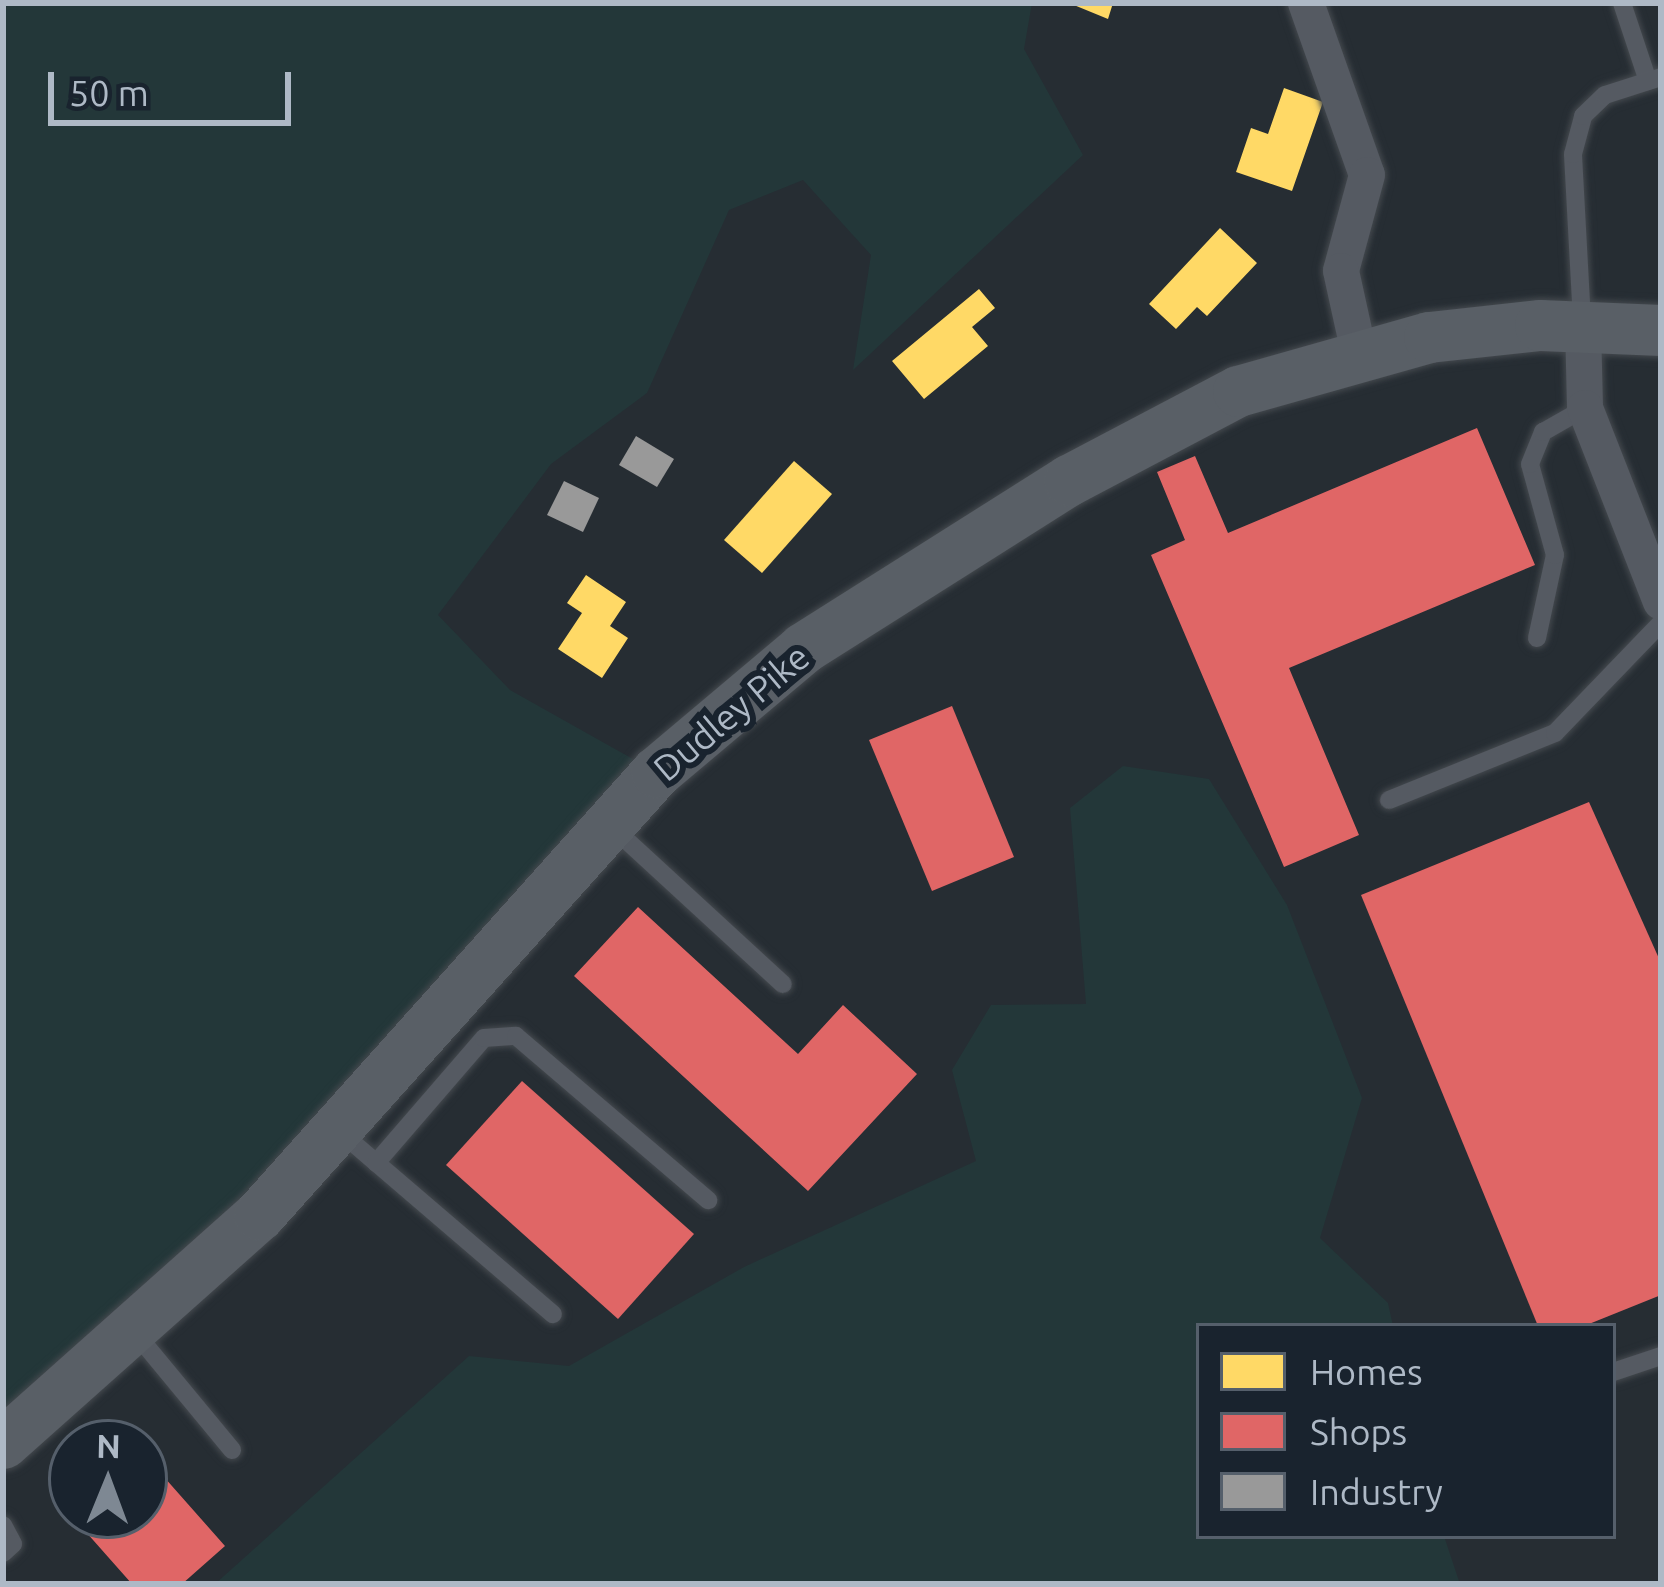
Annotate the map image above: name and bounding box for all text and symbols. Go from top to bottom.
scale bar [54,48,297,122]
text: 50 m [69,72,149,113]
street label: Dudley Pike [644,635,818,789]
legend [1196,1323,1616,1539]
text: Homes [1310,1351,1423,1392]
text: Shops [1310,1411,1407,1452]
north arrow [48,1419,168,1539]
text: N [96,1427,121,1464]
text: Industry [1310,1471,1443,1512]

